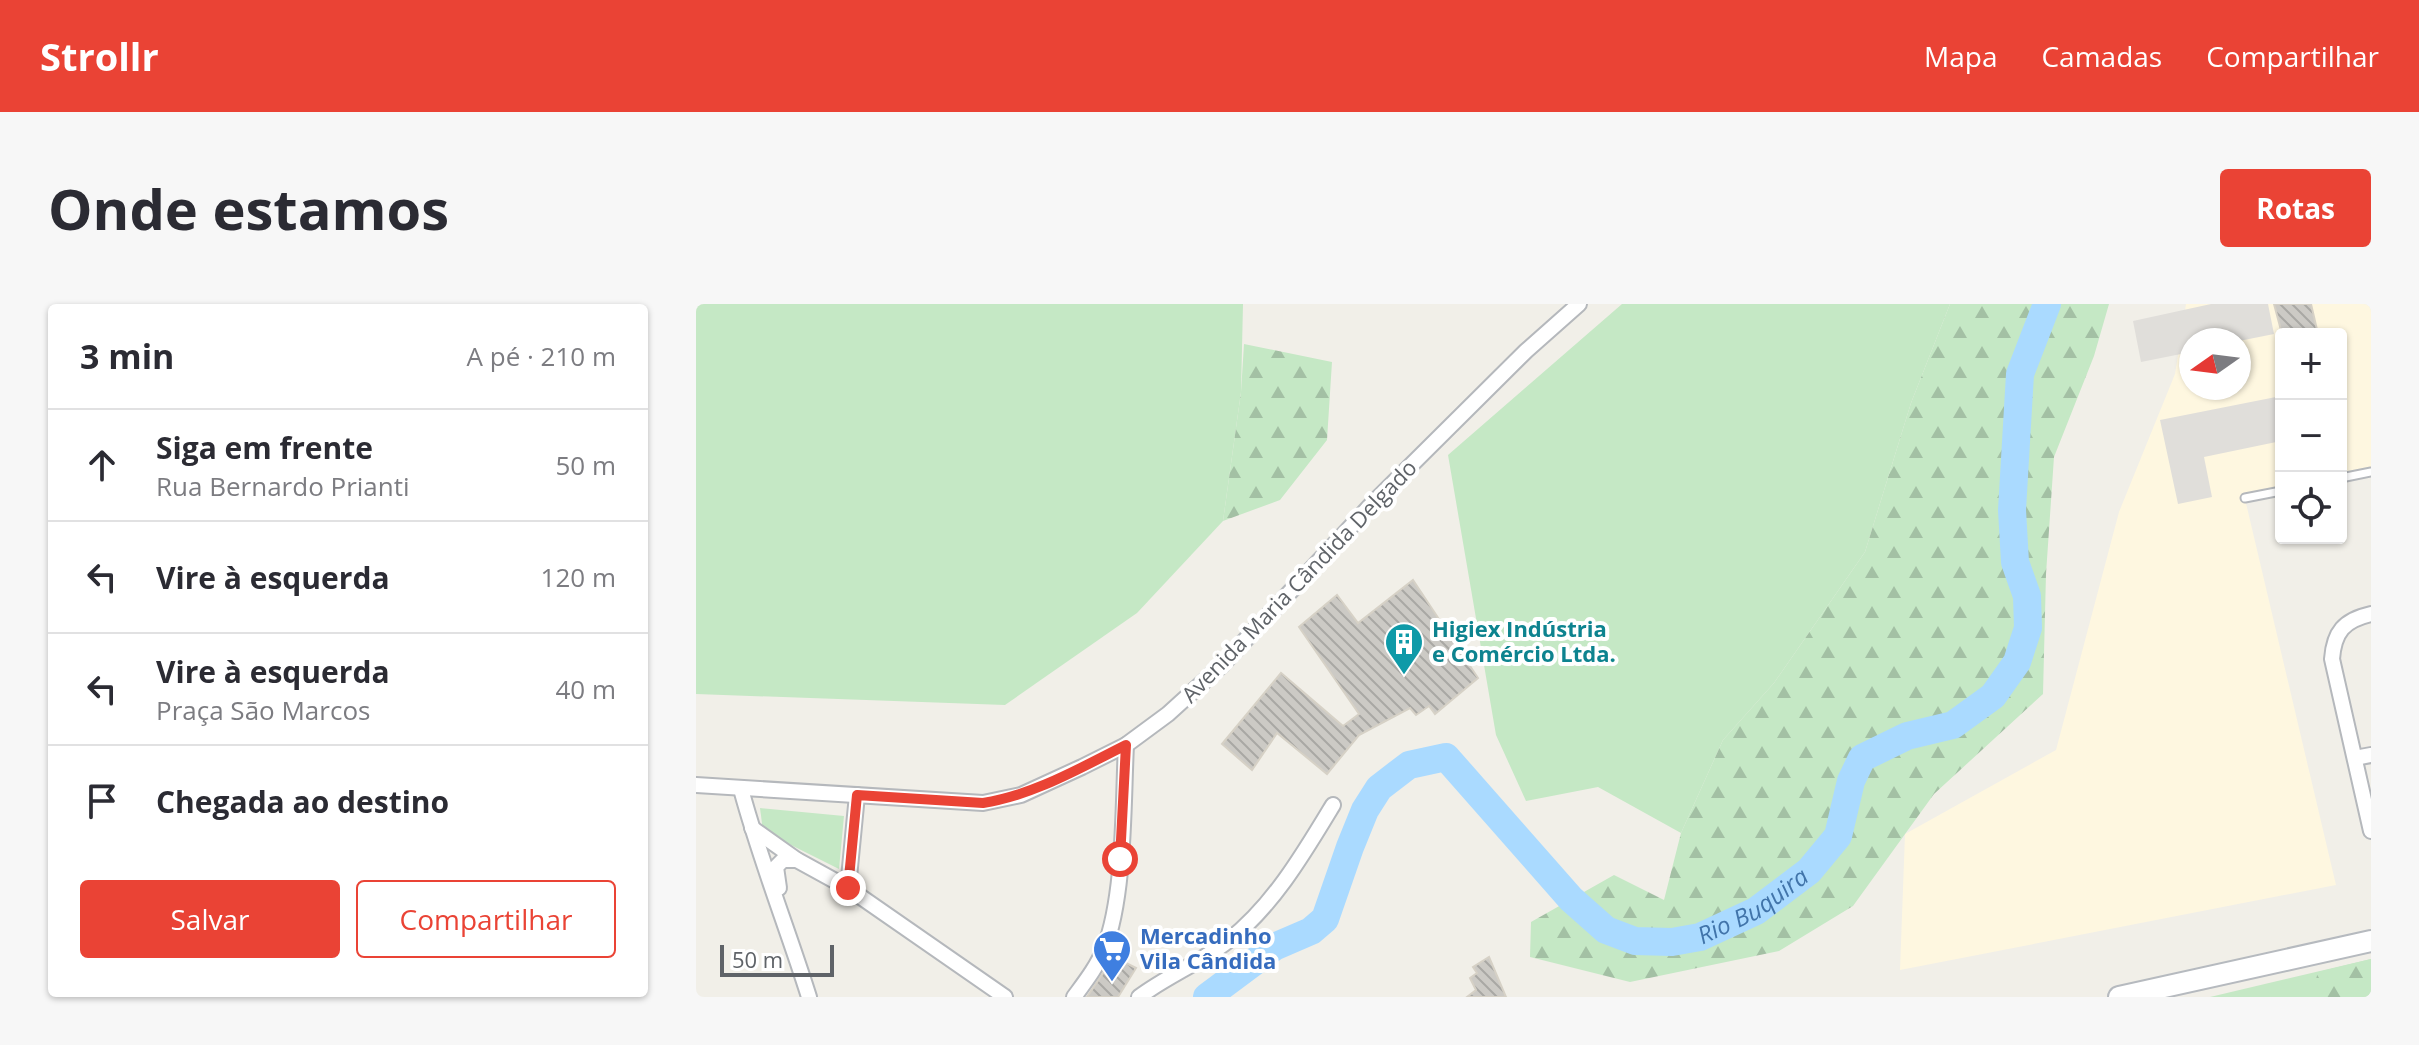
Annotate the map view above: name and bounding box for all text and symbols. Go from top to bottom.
text: Strollr [40,30,159,82]
text: Mapa [1924,37,1997,75]
text: Camadas [2041,37,2162,75]
text: Compartilhar [2206,37,2379,75]
button: Rotas [2220,169,2371,247]
text: Onde estamos [48,170,449,246]
north arrow [2179,328,2251,400]
map controls [2275,328,2347,544]
button: + [2275,328,2347,400]
text: 3 min [80,333,174,379]
text: A pé · 210 m [467,338,616,374]
button: − [2275,400,2347,472]
text: Siga em frente [156,427,373,468]
icon: ahead [80,443,124,487]
text: 50 m [555,447,616,483]
street label: Avenida Maria Cândida Delgado [1174,452,1423,708]
text: Rua Bernardo Prianti [156,468,410,504]
button: locate [2275,472,2347,544]
icon: left [80,555,124,599]
text: Vire à esquerda [156,557,390,598]
text: 120 m [541,559,616,595]
place label: Higiex Indústria e Comércio Ltda. [1432,613,1616,668]
building icon: Higiex Indústria e Comércio Ltda. [1383,621,1425,676]
text: Vire à esquerda [156,651,390,692]
icon: left [80,667,124,711]
text: 40 m [555,671,616,707]
text: Praça São Marcos [156,692,370,728]
icon: arrive [80,779,124,823]
text: Chegada ao destino [156,781,449,822]
route start [1102,841,1138,877]
water label: Rio Buquira [1692,859,1815,951]
route end [830,870,866,906]
button: Salvar [80,880,340,958]
button: Compartilhar [356,880,616,958]
place label: Mercadinho Vila Cândida [1140,920,1276,975]
supermarket icon: Mercadinho Vila Cândida [1091,928,1133,983]
scale bar [720,941,834,977]
text: 50 m [732,944,783,974]

